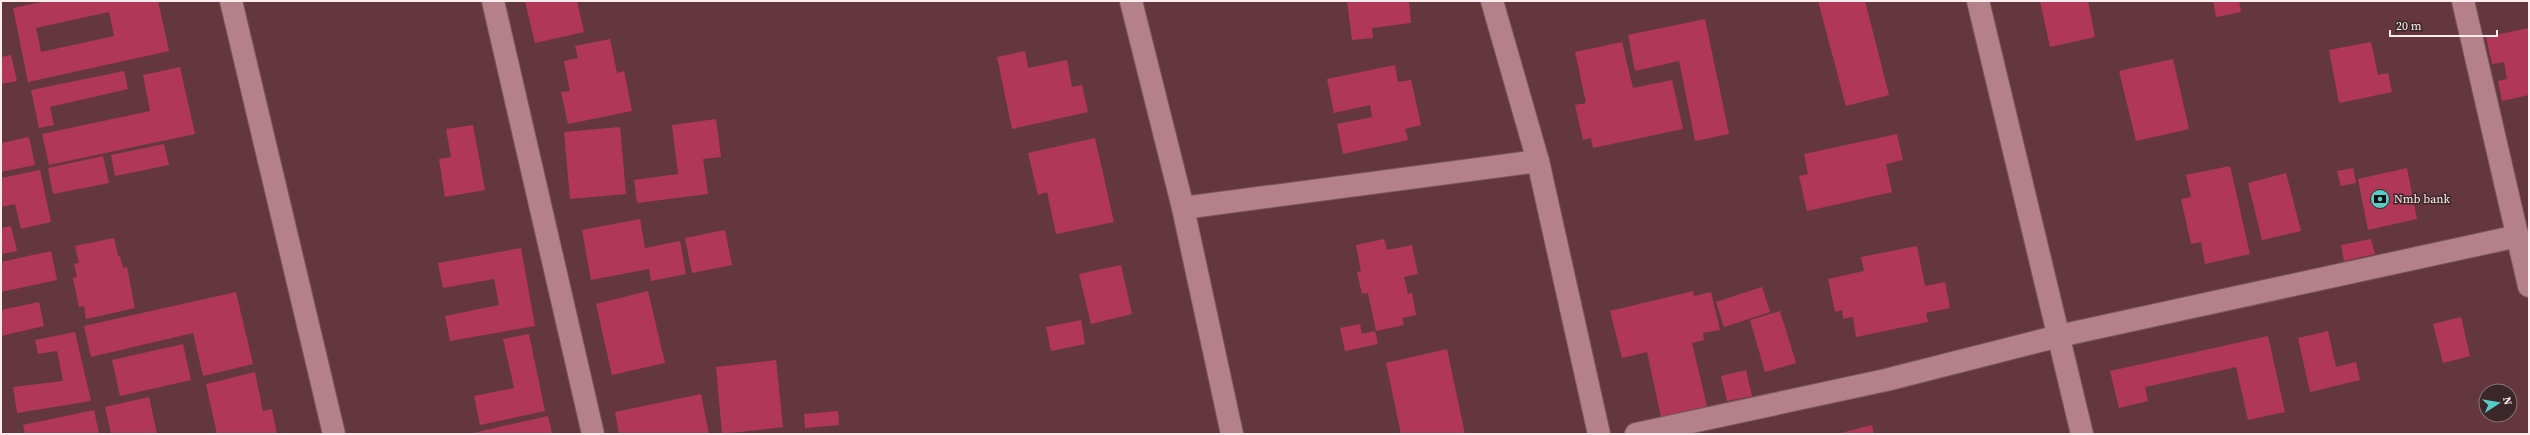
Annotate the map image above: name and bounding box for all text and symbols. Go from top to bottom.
scale bar [2390,12,2497,38]
text: 20 m [2396,18,2422,34]
bank icon: Nmb bank [2369,188,2391,210]
place label: Nmb bank [2394,191,2450,207]
north arrow [2478,383,2518,423]
text: N [2499,396,2515,407]

